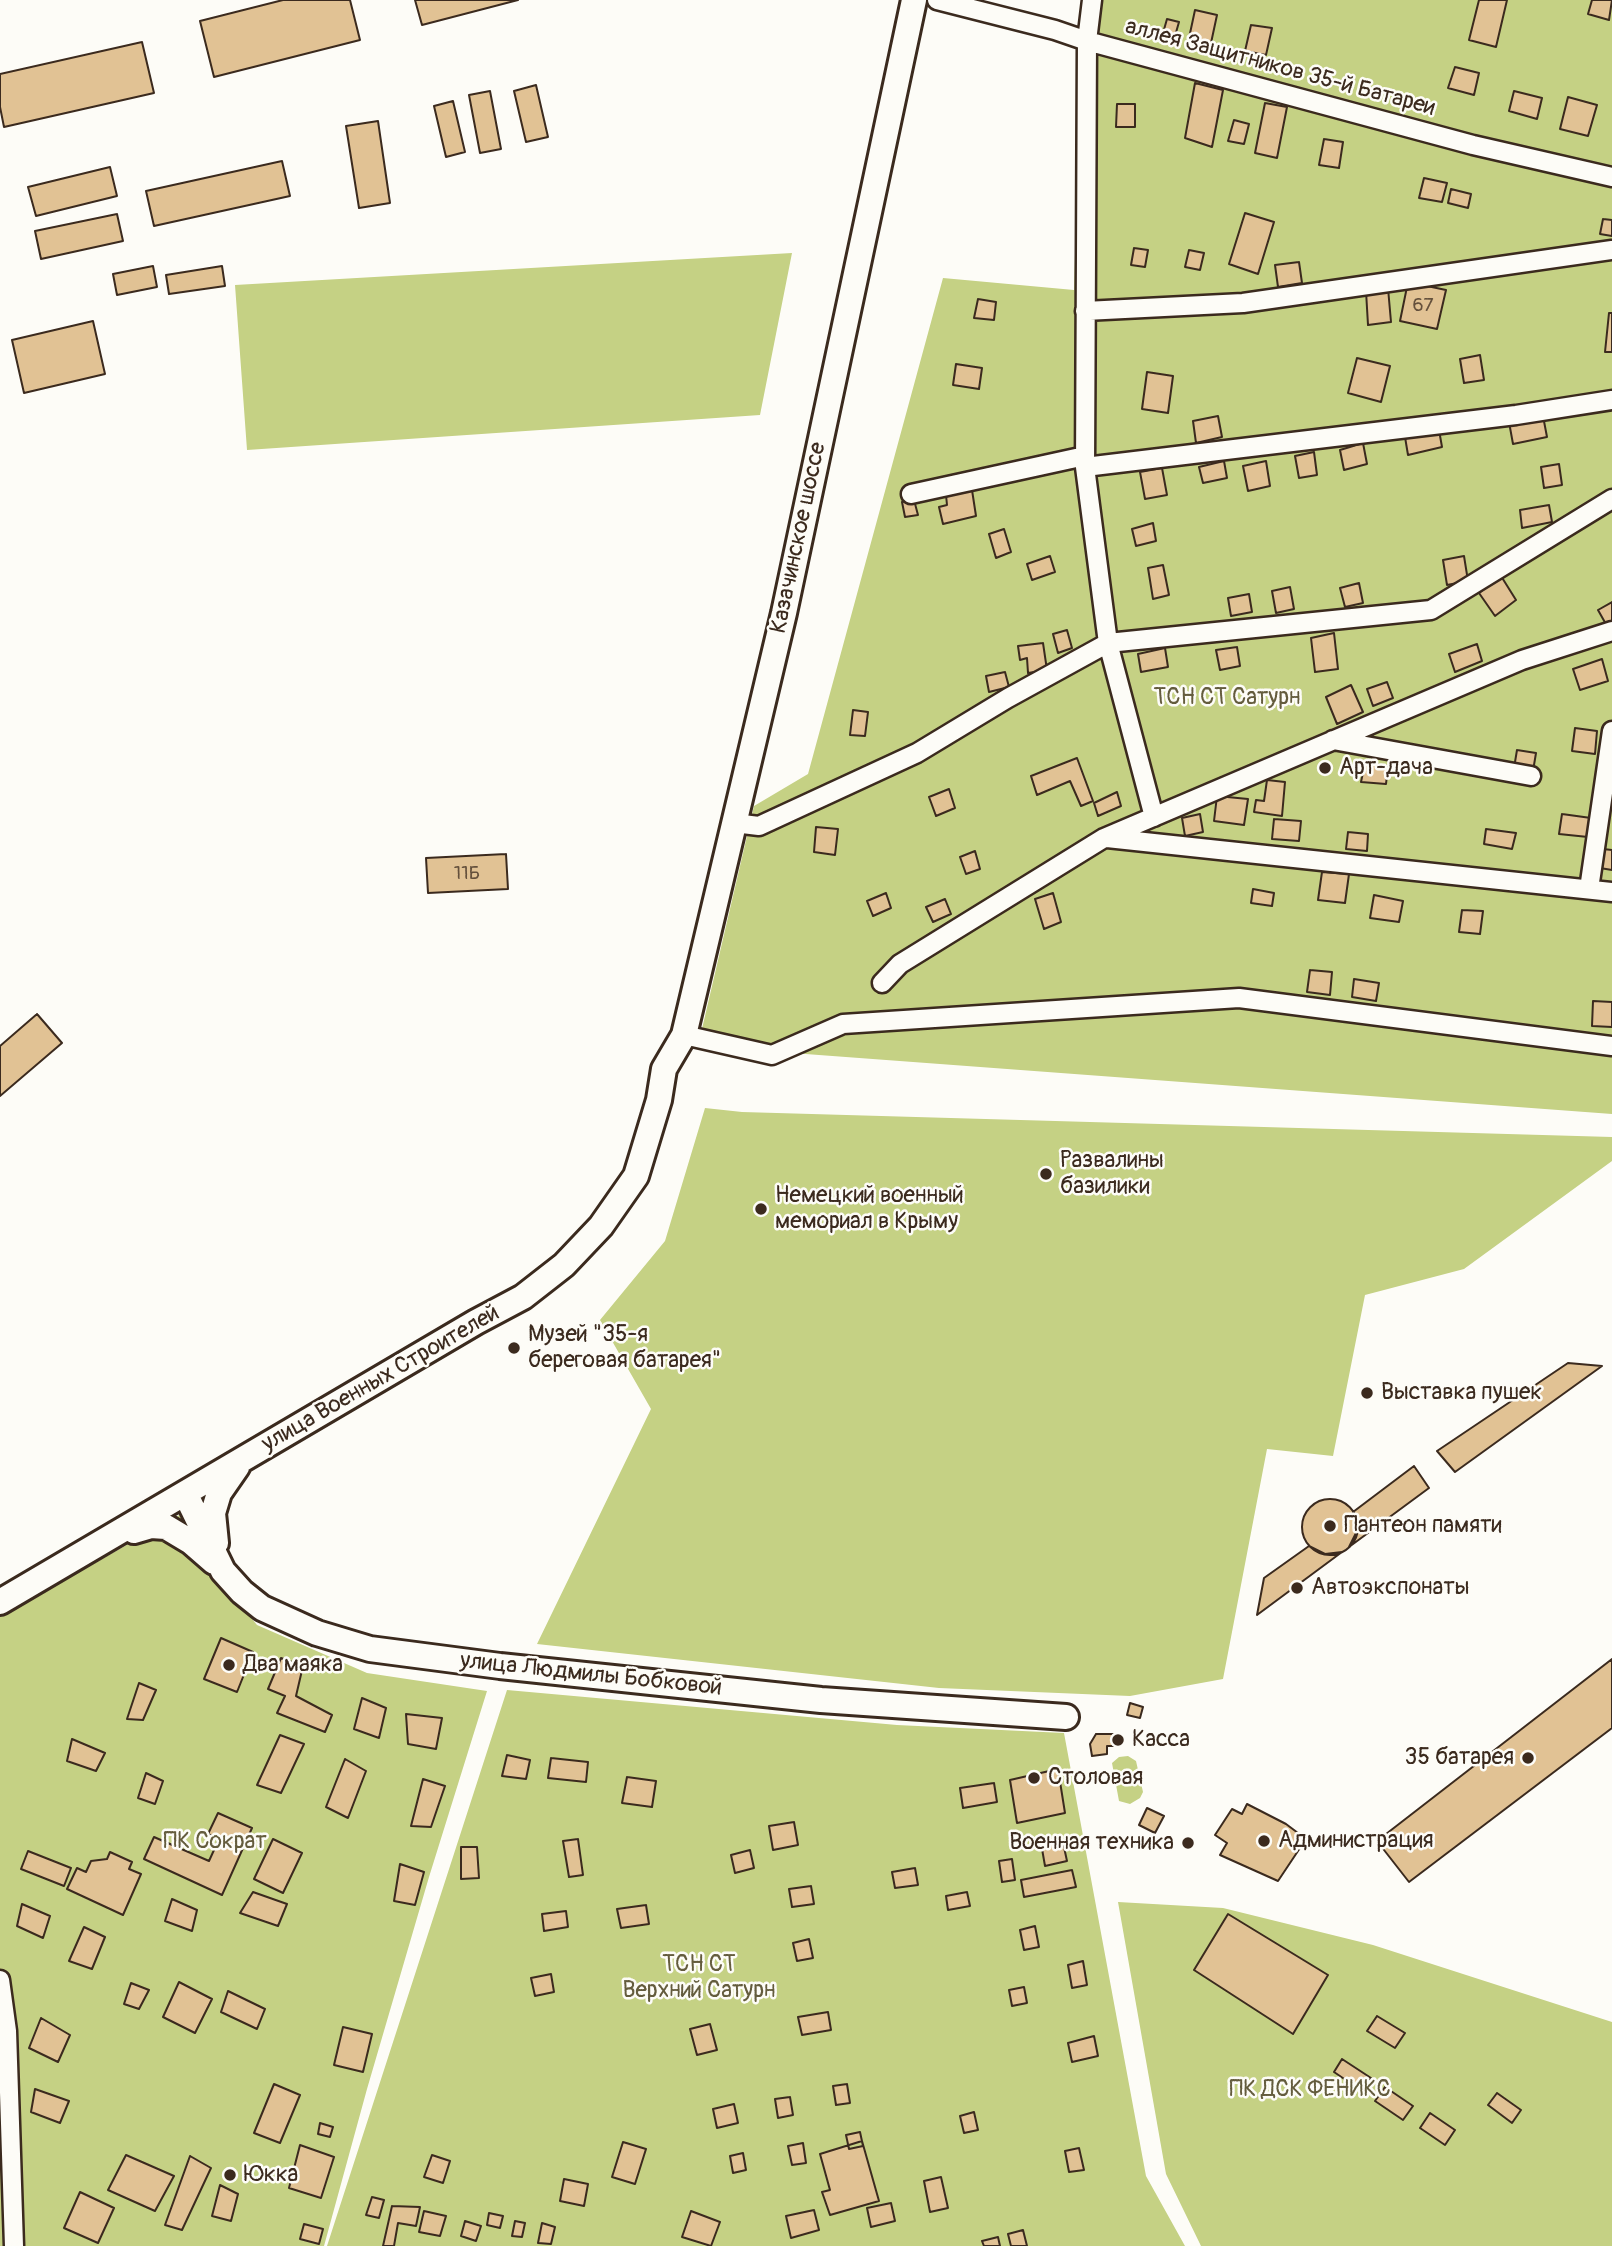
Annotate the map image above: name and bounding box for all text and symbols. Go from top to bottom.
street label: аллея Защитников 35-й Батареи [1122,13,1438,123]
house number: 67 [1413,295,1433,317]
street label: Казачинское шоссе [765,440,833,636]
park label: ТСН СТ Сатурн [1153,684,1301,712]
place label: Арт-дача [1339,754,1433,782]
marker: Арт-дача [1317,760,1333,776]
house number: 11Б [454,863,480,885]
place label: Развалины базилики [1060,1147,1164,1201]
marker: Развалины базилики [1038,1166,1054,1182]
place label: Немецкий военный мемориал в Крыму [775,1182,964,1236]
marker: Немецкий военный мемориал в Крыму [753,1201,769,1217]
street label: улица Военных Строителей [257,1300,505,1458]
place label: Музей "35-я береговая батарея" [528,1321,721,1375]
marker: Музей "35-я береговая батарея" [506,1340,522,1356]
place label: Выставка пушек [1381,1379,1542,1407]
marker: Выставка пушек [1359,1385,1375,1401]
place label: Пантеон памяти [1344,1512,1502,1540]
marker: Пантеон памяти [1322,1518,1338,1534]
place label: Автоэкспонаты [1311,1574,1470,1602]
marker: Автоэкспонаты [1289,1580,1305,1596]
street label: улица Людмилы Бобковой [459,1648,723,1702]
place label: Два маяка [243,1651,343,1679]
marker: Два маяка [221,1657,237,1673]
place label: Касса [1132,1726,1190,1754]
marker: Касса [1110,1732,1126,1748]
place label: 35 батарея [1405,1744,1514,1772]
marker: 35 батарея [1520,1750,1536,1766]
place label: Столовая [1048,1764,1143,1792]
marker: Столовая [1026,1770,1042,1786]
place label: Администрация [1278,1827,1434,1855]
park label: ПК Сократ [163,1828,267,1856]
place label: Военная техника [1009,1829,1174,1857]
marker: Администрация [1256,1833,1272,1849]
marker: Военная техника [1180,1835,1196,1851]
park label: ТСН СТ Верхний Сатурн [622,1951,776,2005]
park label: ПК ДСК ФЕНИКС [1229,2076,1391,2104]
place label: Юкка [244,2161,298,2189]
marker: Юкка [222,2167,238,2183]

